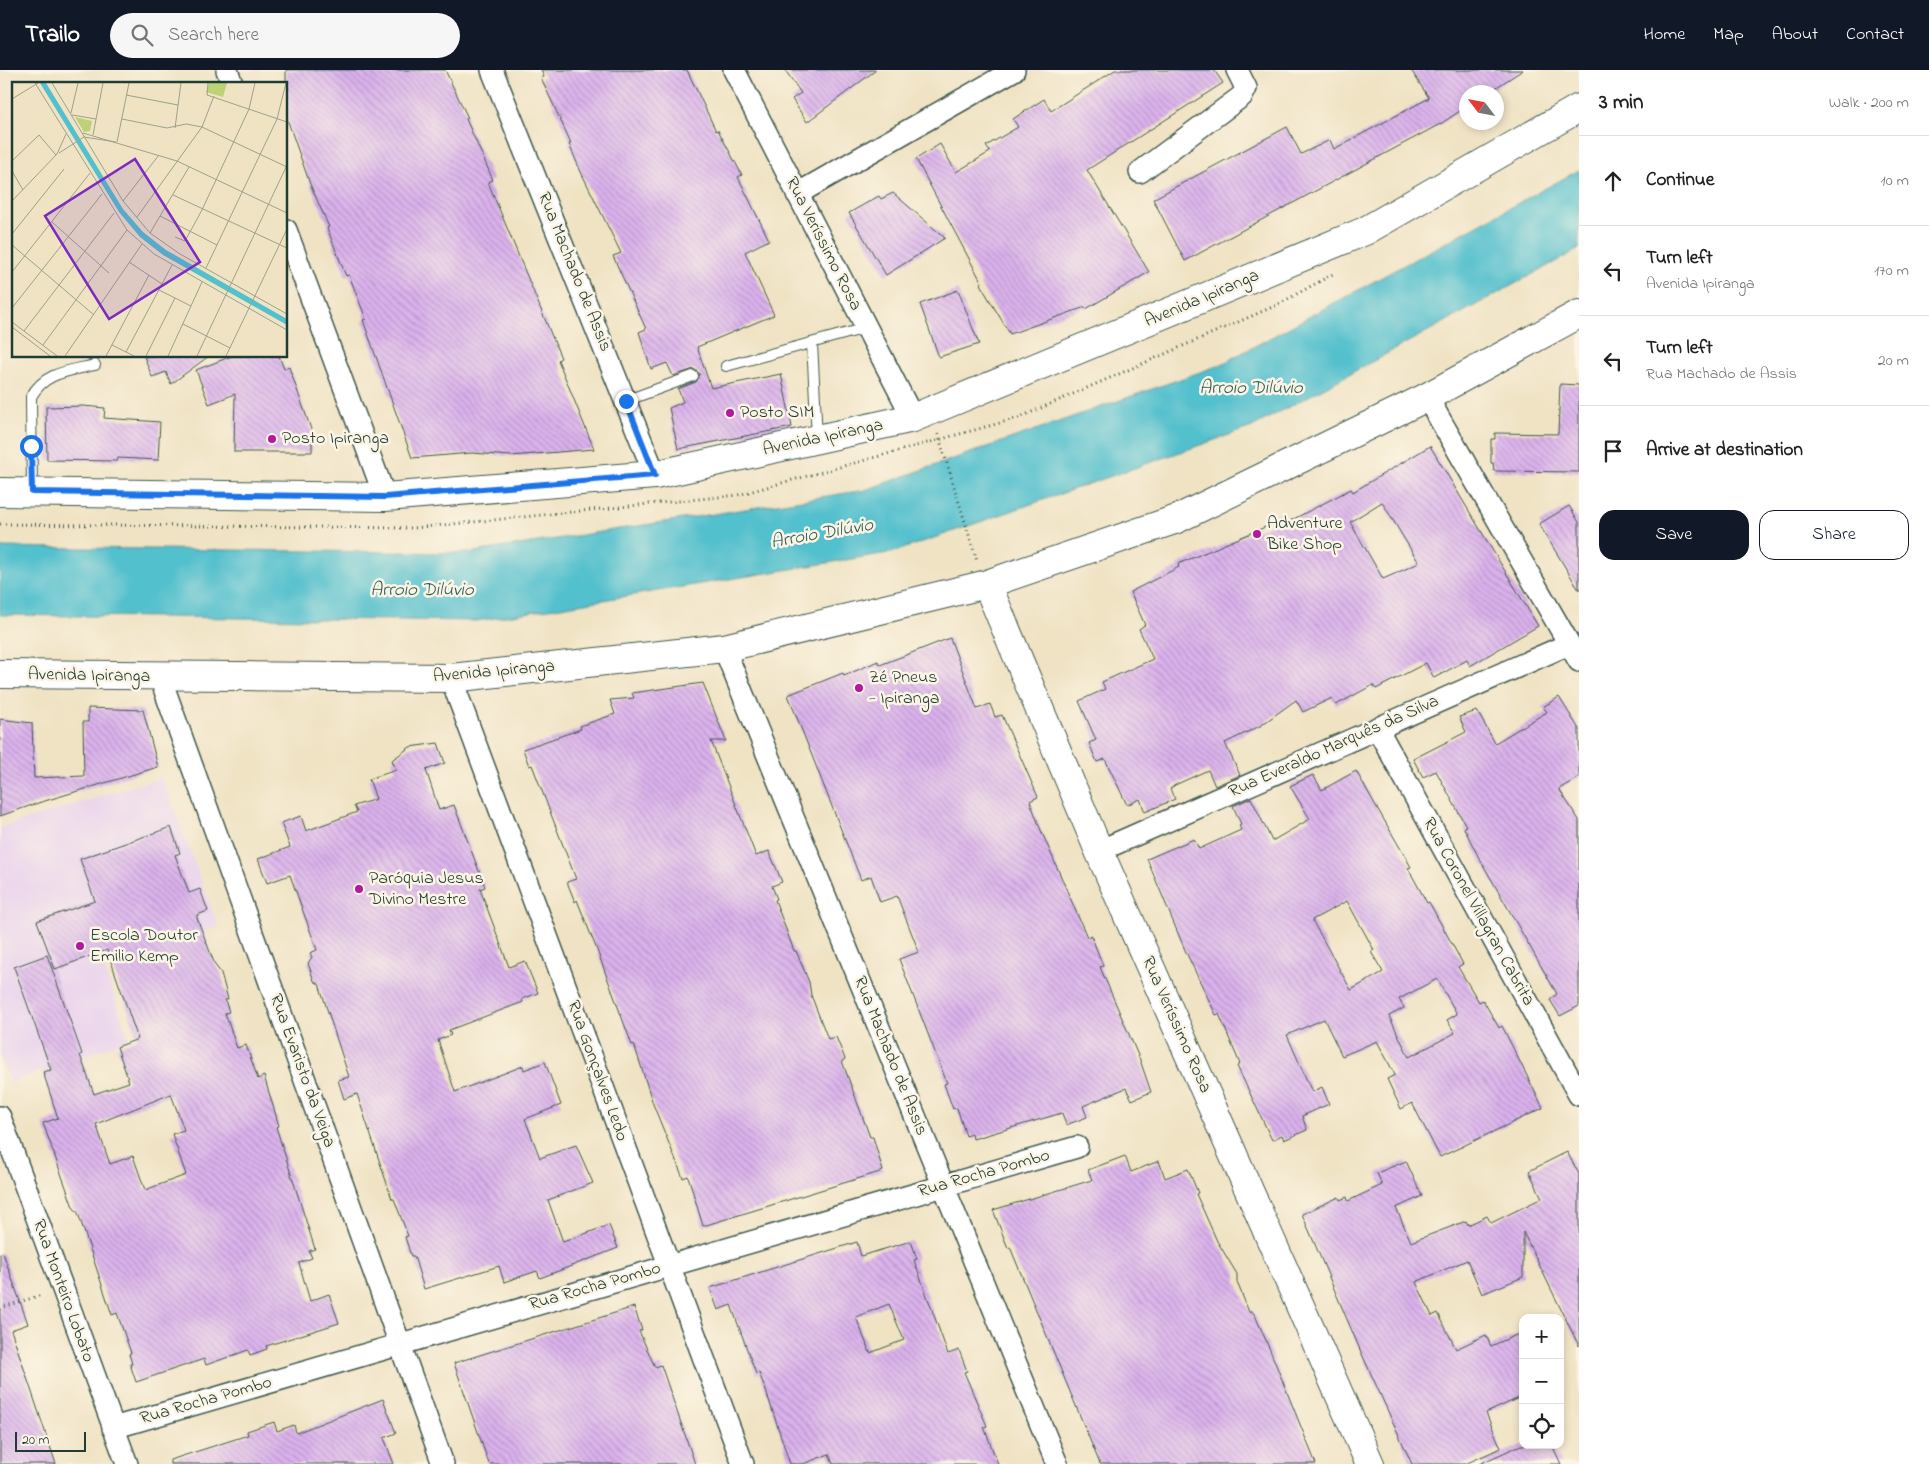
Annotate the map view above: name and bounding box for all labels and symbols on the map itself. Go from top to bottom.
inset map [12,82,288,358]
north arrow [1459,85,1504,130]
street label: Rua Veríssimo Rosa [778,172,868,316]
street label: Rua Machado de Assis [530,188,618,356]
street label: Avenida Ipiranga [1141,263,1264,336]
water label: Arroio Dilúvio [1199,375,1304,402]
route end [615,390,638,413]
place label: Posto SIM [740,400,814,426]
marker: Posto SIM [724,407,736,419]
street label: Avenida Ipiranga [760,413,886,464]
place label: Posto Ipiranga [282,426,389,453]
marker: Posto Ipiranga [266,433,278,445]
route start [20,435,43,458]
place label: Adventure Bike Shop [1266,511,1343,558]
water label: Arroio Dilúvio [769,512,876,556]
marker: Adventure Bike Shop [1251,528,1263,540]
water label: Arroio Dilúvio [370,577,475,604]
street label: Avenida Ipiranga [432,654,556,691]
street label: Avenida Ipiranga [28,662,150,691]
place label: Zé Pneus - Ipiranga [869,665,940,713]
marker: Zé Pneus - Ipiranga [853,682,865,694]
street label: Rua Everaldo Marquês da Silva [1225,689,1443,805]
street label: Rua Coronel Villagran Cabrita [1414,813,1541,1011]
place label: Paróquia Jesus Divino Mestre [368,866,484,913]
marker: Paróquia Jesus Divino Mestre [353,883,365,895]
place label: Escola Doutor Emilio Kemp [90,923,198,970]
marker: Escola Doutor Emilio Kemp [74,940,86,952]
street label: Rua Veríssimo Rosa [1134,952,1218,1098]
street label: Rua Machado de Assis [846,972,934,1140]
street label: Rua Evaristo da Veiga [261,991,342,1152]
street label: Rua Gonçalves Ledo [559,997,635,1145]
street label: Rua Rocha Pombo [915,1143,1053,1205]
street label: Rua Monteiro Lobato [25,1216,101,1366]
street label: Rua Rocha Pombo [526,1256,664,1318]
street label: Rua Rocha Pombo [137,1370,275,1432]
scale bar [15,1429,86,1452]

